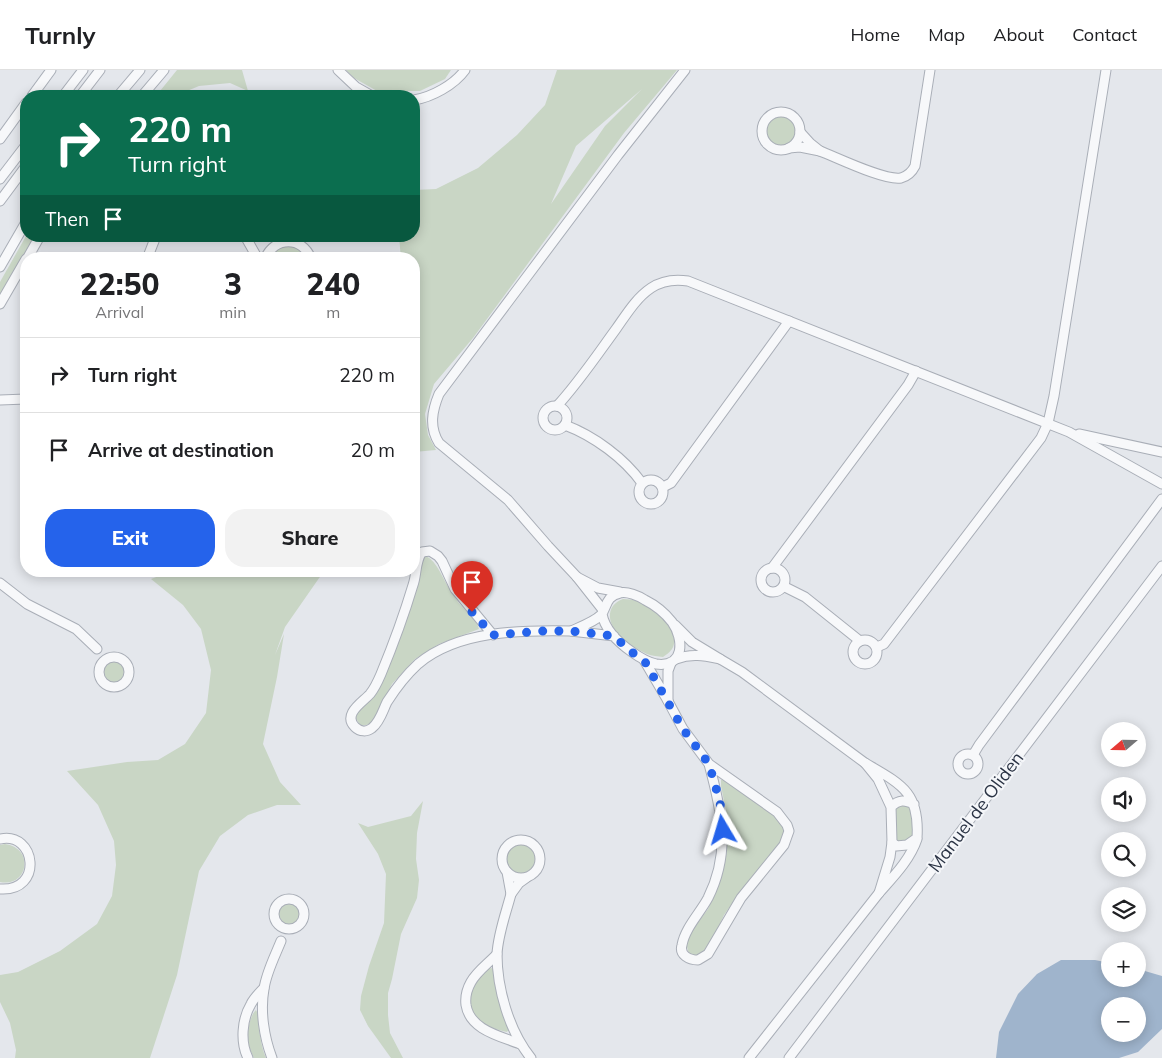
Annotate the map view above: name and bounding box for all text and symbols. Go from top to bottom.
text: Turnly [25,20,96,50]
text: Home [850,23,900,46]
text: Map [928,23,965,46]
text: About [993,23,1044,46]
text: Contact [1072,23,1137,46]
text: 220 m [128,107,232,151]
icon: right [45,110,110,175]
text: Turn right [128,150,226,178]
icon: arrive [99,205,127,233]
text: Then [45,207,89,231]
text: 22:50 [80,265,160,303]
text: 3 [224,265,242,303]
text: 240 [306,265,360,303]
text: Arrival [95,302,144,322]
text: min [219,302,247,322]
text: m [326,302,340,322]
icon: right [45,361,73,389]
text: Turn right [88,363,177,387]
text: 220 m [339,363,395,387]
icon: arrive [45,436,73,464]
text: Arrive at destination [88,438,274,462]
text: 20 m [351,438,395,462]
button: Exit [45,509,215,567]
button: Share [225,509,395,567]
pin [451,561,493,612]
icon: arrive [458,568,486,596]
north arrow [1101,722,1146,768]
map controls [1101,722,1146,1042]
street label: Manuel de Oliden [923,747,1028,876]
button: sound [1101,777,1146,822]
position arrow [696,803,748,855]
button: search [1101,832,1146,877]
button: layers [1101,887,1146,932]
button: + [1101,942,1146,987]
button: − [1101,997,1146,1042]

